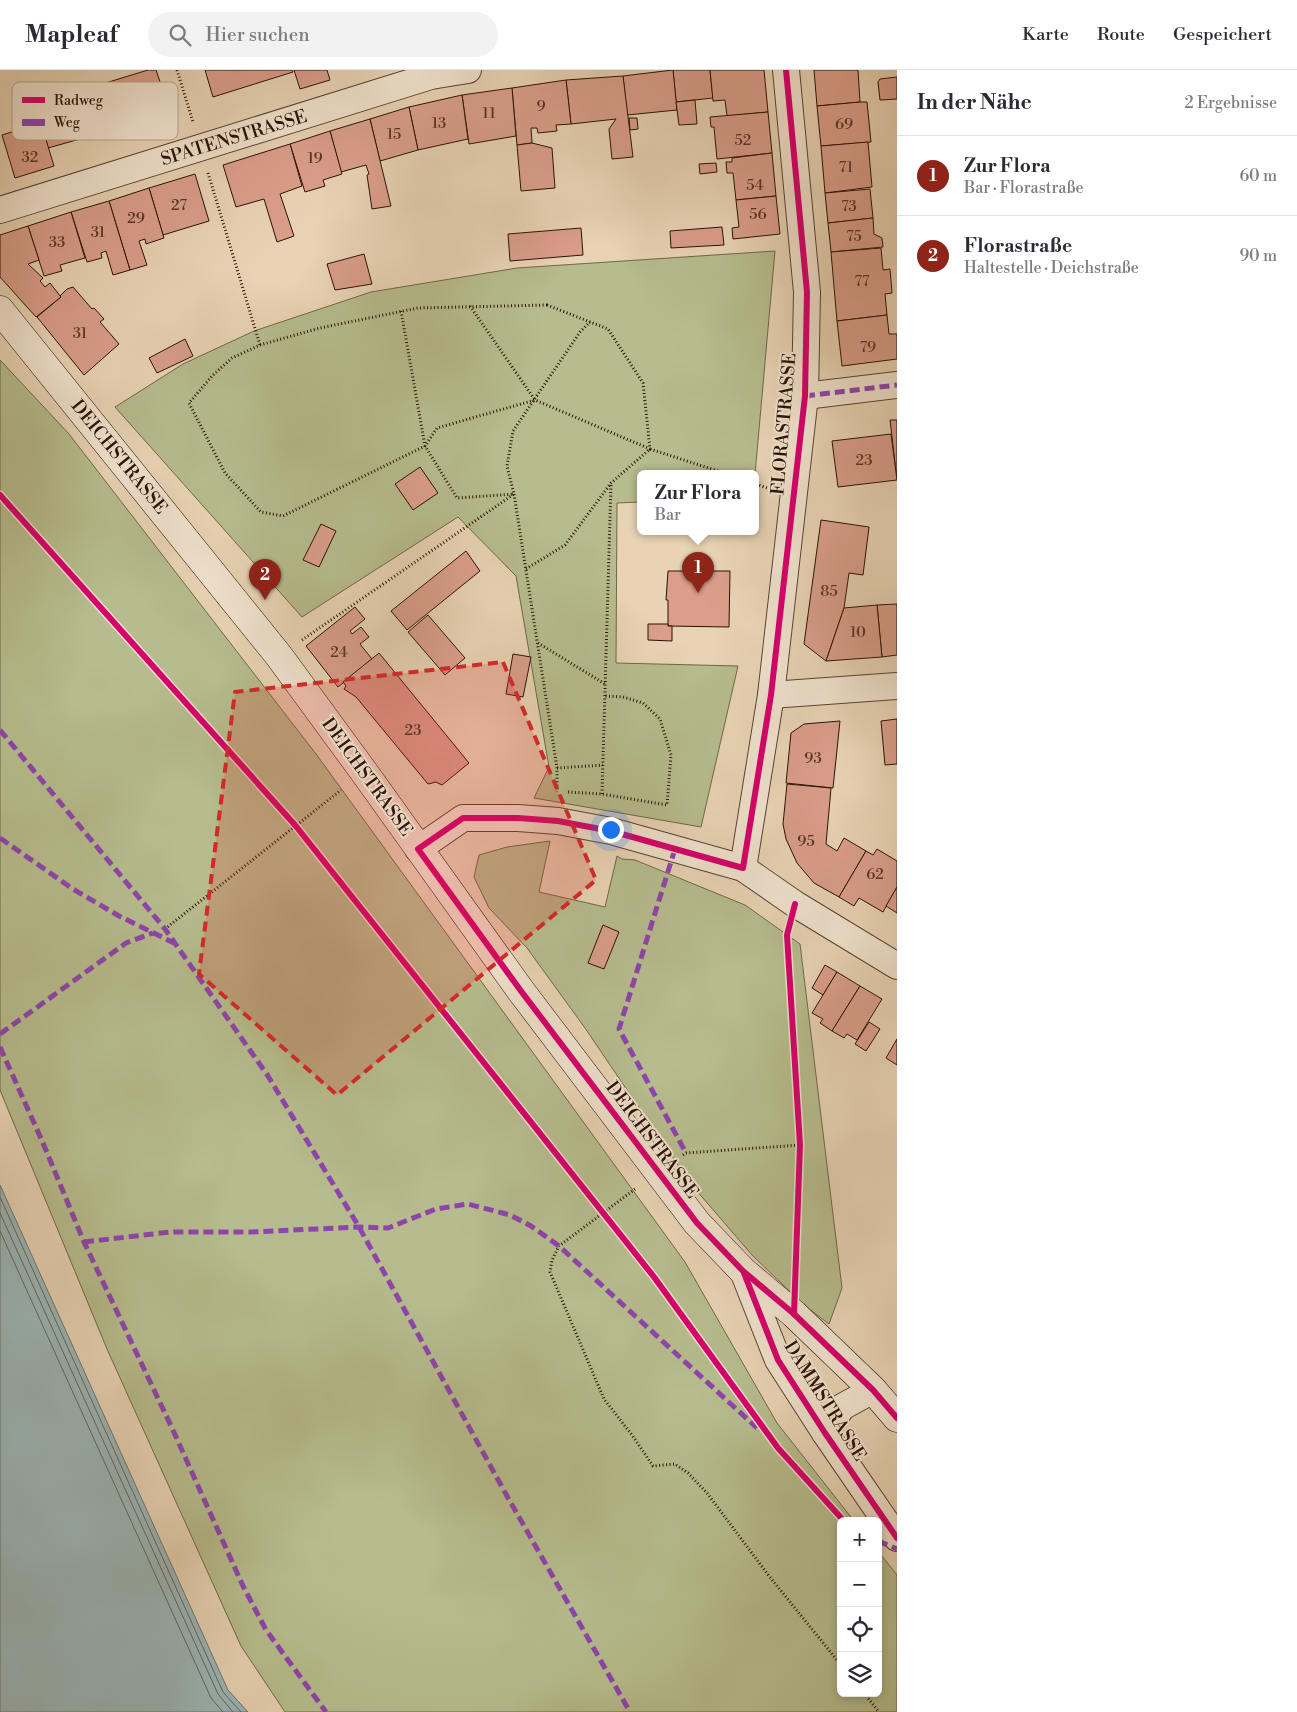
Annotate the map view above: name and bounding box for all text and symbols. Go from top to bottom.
search box [148,12,498,57]
text: Mapleaf [25,20,118,50]
icon: search [166,21,194,49]
text: Hier suchen [206,23,310,47]
text: Karte [1022,23,1069,46]
text: Route [1097,23,1145,46]
text: Gespeichert [1173,23,1272,46]
legend [12,82,178,140]
text: In der Nähe [917,90,1032,116]
text: Radweg [54,92,104,110]
text: 2 Ergebnisse [1185,93,1277,113]
house number: 9 [536,97,546,116]
house number: 11 [482,104,496,123]
street label: SPATENSTRASSE [158,105,310,171]
text: Weg [53,114,81,132]
house number: 13 [432,114,446,133]
house number: 69 [835,115,853,134]
house number: 15 [387,125,401,144]
house number: 52 [735,131,751,150]
house number: 32 [22,148,38,167]
house number: 19 [307,149,323,168]
text: Zur Flora [964,154,1051,178]
house number: 71 [839,158,854,177]
text: 1 [929,166,937,186]
text: 60 m [1239,166,1277,186]
house number: 54 [746,176,764,195]
text: Bar · Florastraße [964,178,1084,198]
house number: 27 [171,196,187,215]
house number: 73 [841,197,857,216]
house number: 56 [749,205,767,224]
house number: 29 [127,209,145,228]
house number: 31 [91,223,106,242]
house number: 75 [846,227,862,246]
house number: 33 [49,233,65,252]
text: Florastraße [964,234,1072,258]
text: 2 [928,246,938,266]
text: 90 m [1239,246,1277,266]
text: Haltestelle · Deichstraße [964,258,1139,278]
house number: 77 [854,272,870,291]
house number: 31 [73,324,88,343]
house number: 79 [860,338,876,357]
street label: FLORASTRASSE [766,352,802,496]
street label: DEICHSTRASSE [66,395,172,519]
house number: 23 [856,451,872,470]
popup [637,470,759,535]
text: Zur Flora [655,481,741,505]
text: Bar [655,505,681,525]
pin: 1 [682,552,714,593]
pin: 2 [249,559,281,600]
house number: 85 [820,582,838,601]
house number: 10 [850,623,866,642]
house number: 24 [330,643,348,662]
street label: DEICHSTRASSE [316,713,418,841]
house number: 23 [405,721,421,740]
house number: 93 [804,749,822,768]
your location [598,817,624,843]
house number: 95 [797,832,815,851]
house number: 62 [866,865,884,884]
street label: DEICHSTRASSE [600,1077,704,1203]
street label: DAMMSTRASSE [779,1336,871,1466]
map controls [837,1517,882,1697]
button: + [837,1517,882,1562]
button: − [837,1562,882,1607]
button: locate [837,1607,882,1652]
button: layers [837,1652,882,1697]

